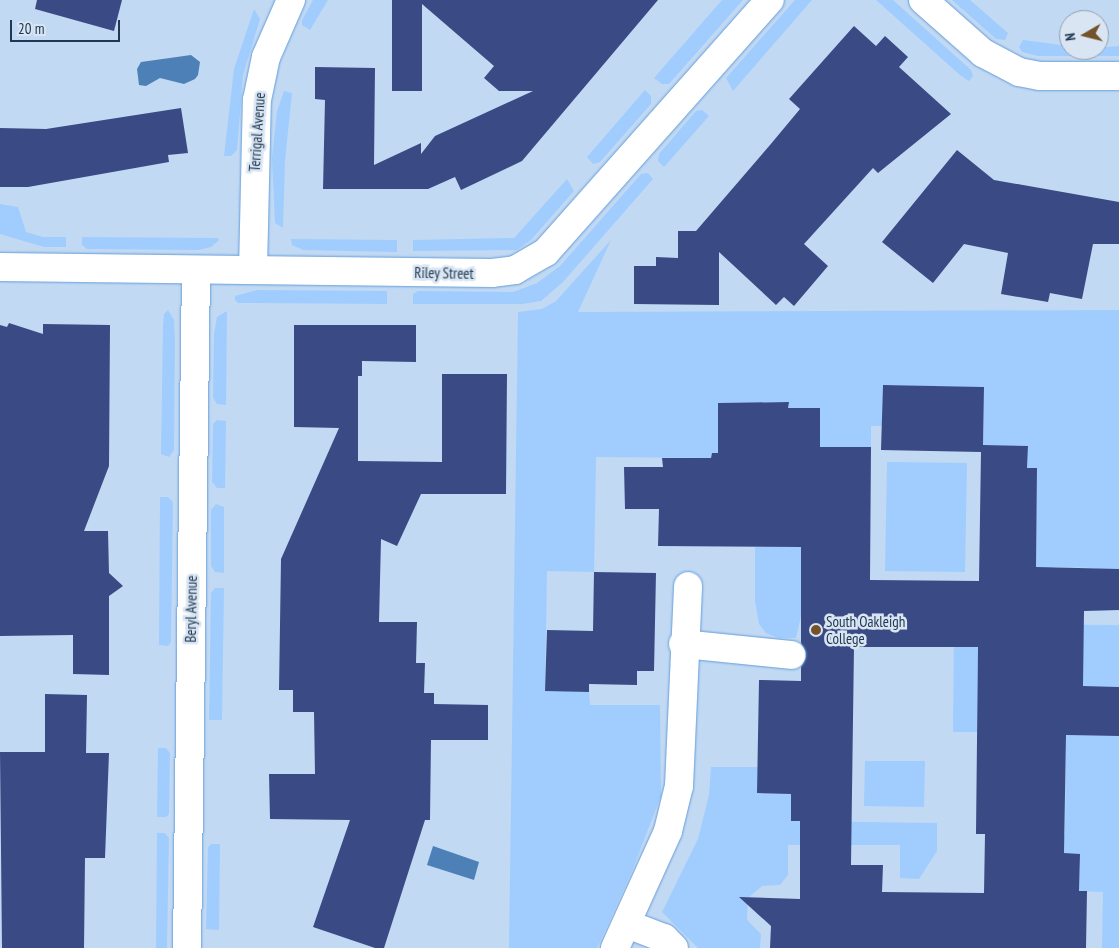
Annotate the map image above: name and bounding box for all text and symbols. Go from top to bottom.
scale bar [12,10,122,42]
north arrow [1059,10,1109,60]
text: 20 m [18,19,44,38]
text: N [1061,32,1080,42]
street label: Terrigal Avenue [245,92,269,172]
street label: Riley Street [414,263,474,283]
street label: Beryl Avenue [181,575,201,643]
place label: South Oakleigh College [826,612,905,647]
marker: South Oakleigh College [810,624,822,636]

